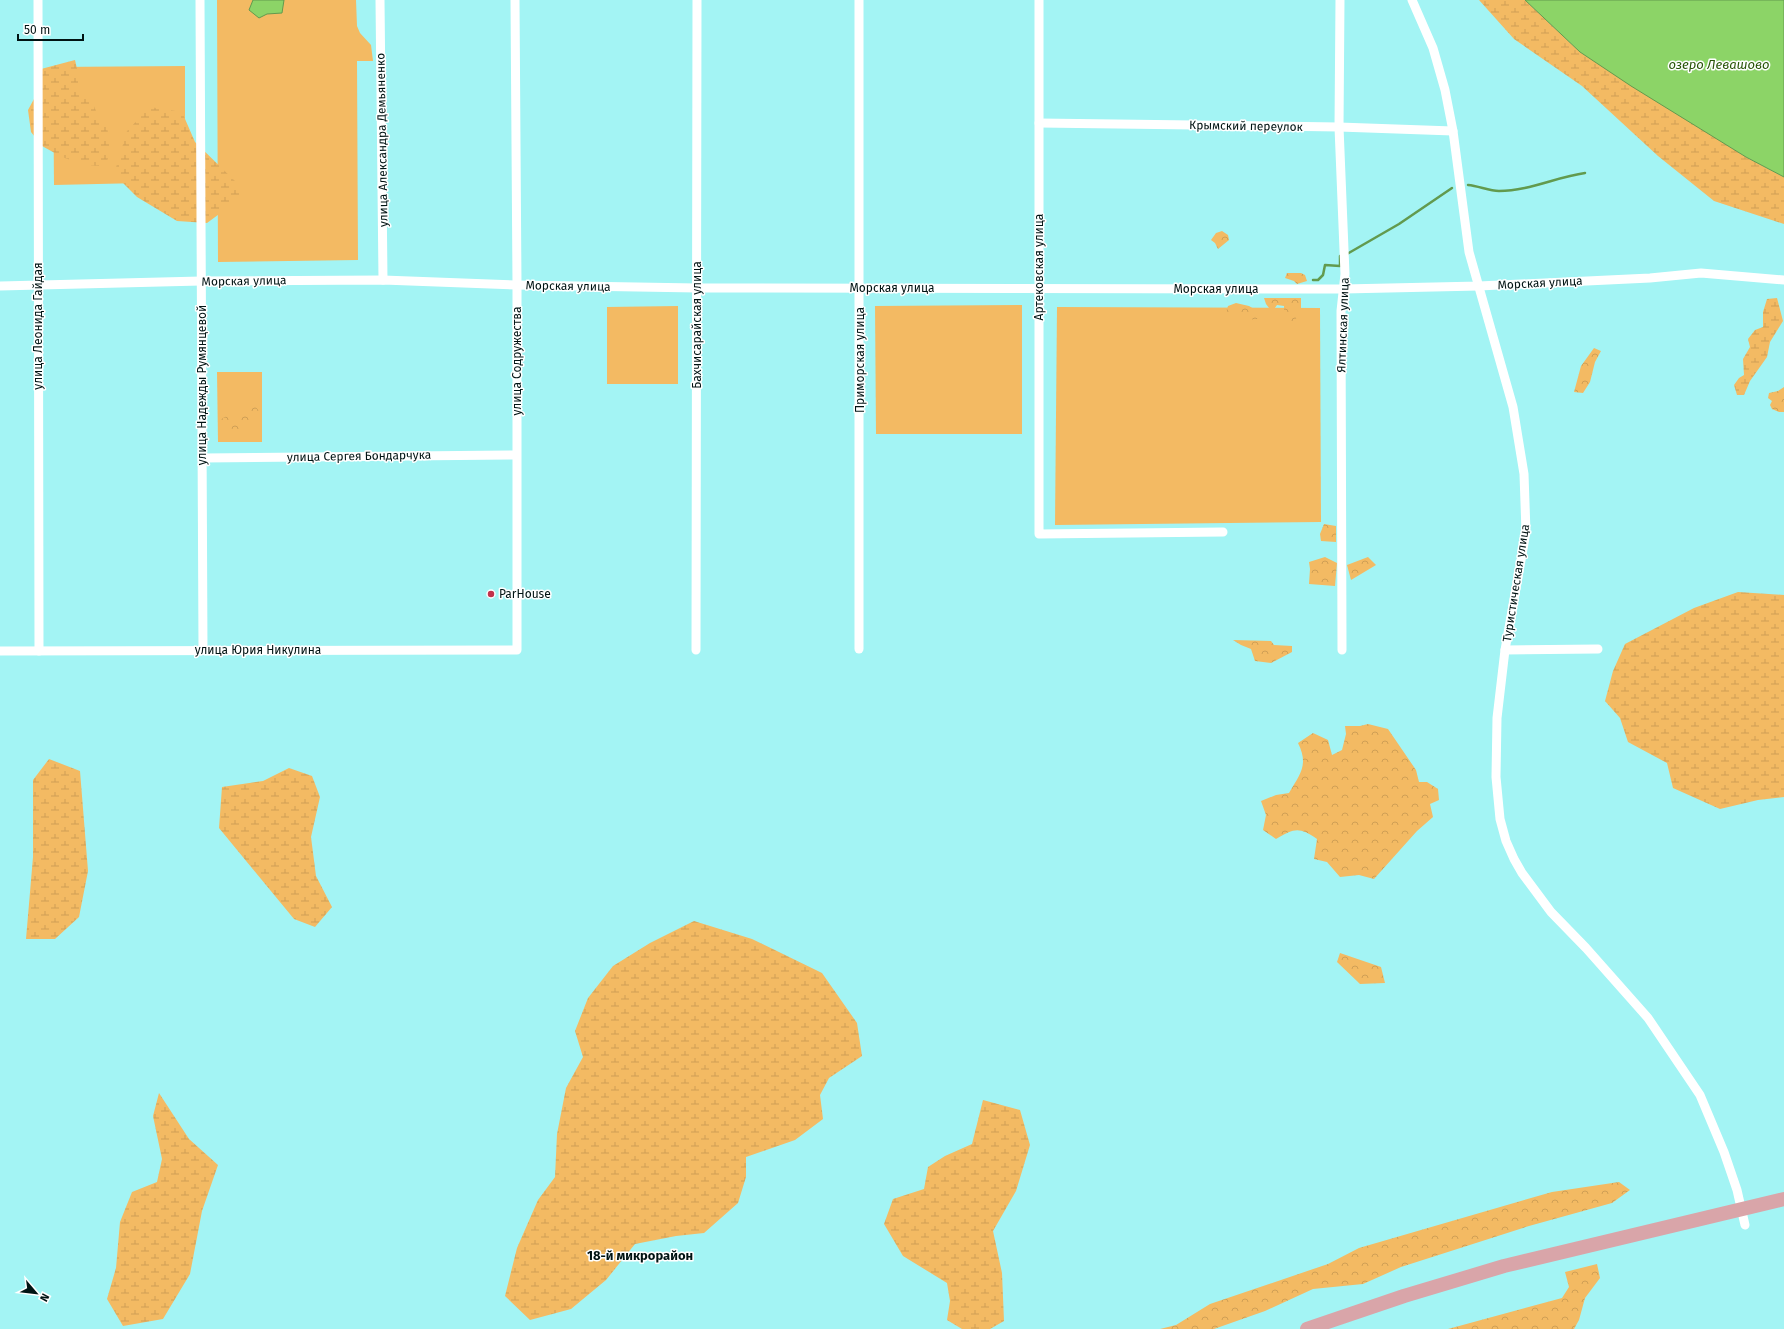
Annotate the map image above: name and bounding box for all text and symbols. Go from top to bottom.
scale bar [18,16,83,42]
text: 50 m [24,23,50,37]
street label: улица Александра Демьяненко [373,53,391,227]
water label: озеро Левашово [1668,57,1770,72]
street label: Крымский переулок [1189,118,1304,134]
street label: Артековская улица [1032,214,1046,320]
street label: Бахчисарайская улица [690,261,704,389]
street label: улица Леонида Гайдая [31,262,45,390]
street label: Морская улица [201,273,287,289]
street label: Морская улица [1497,274,1583,292]
street label: Ялтинская улица [1334,277,1352,373]
street label: Морская улица [525,278,611,294]
street label: Морская улица [849,281,935,295]
street label: Морская улица [1173,282,1259,296]
street label: улица Надежды Румянцевой [195,305,209,465]
street label: улица Содружества [510,306,524,416]
street label: Приморская улица [853,307,867,413]
street label: улица Сергея Бондарчука [287,448,431,464]
street label: Туристическая улица [1500,523,1532,643]
place label: ParHouse [499,587,551,601]
marker: ParHouse [486,589,496,599]
street label: улица Юрия Никулина [195,643,321,657]
district label: 18-й микрорайон [587,1248,693,1263]
north arrow [16,1273,56,1313]
text: N [37,1291,52,1304]

